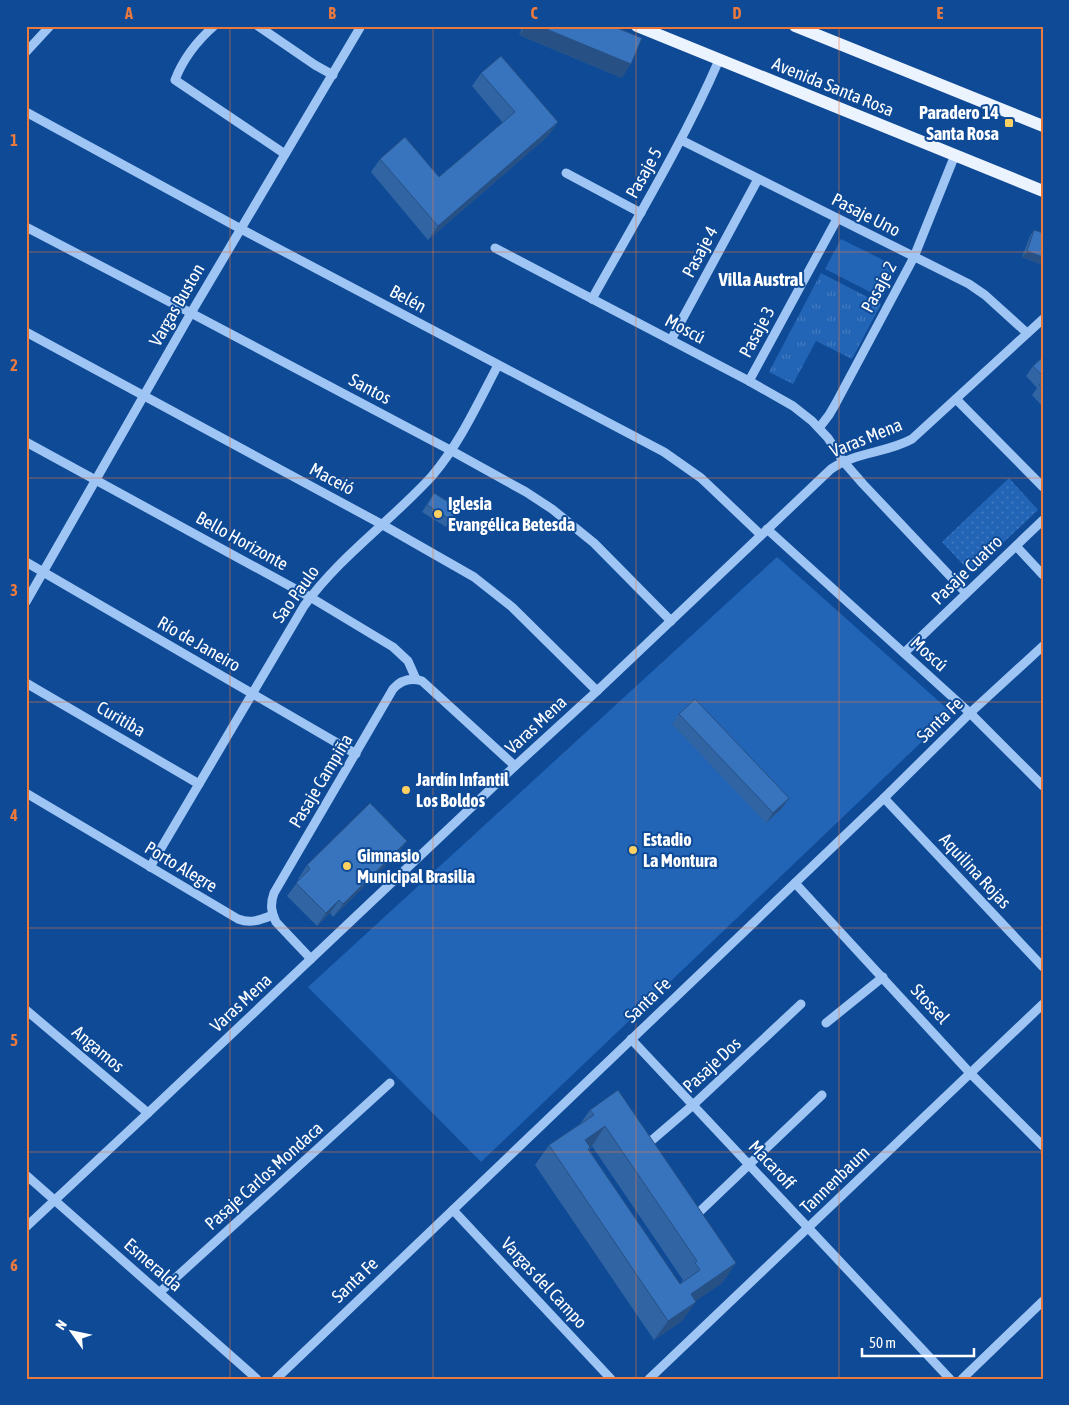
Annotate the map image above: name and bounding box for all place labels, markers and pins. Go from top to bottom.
place label: Paradero 14 Santa Rosa [919,102,999,144]
marker: Paradero 14 Santa Rosa [1003,117,1015,129]
place label: Iglesia Evangélica Betesda [448,493,575,535]
marker: Iglesia Evangélica Betesda [432,508,444,520]
place label: Jardín Infantil Los Boldos [415,769,509,811]
marker: Jardín Infantil Los Boldos [400,784,412,796]
place label: Estadio La Montura [643,829,717,871]
marker: Estadio La Montura [627,844,639,856]
place label: Gimnasio Municipal Brasilia [357,845,475,887]
marker: Gimnasio Municipal Brasilia [341,860,353,872]

